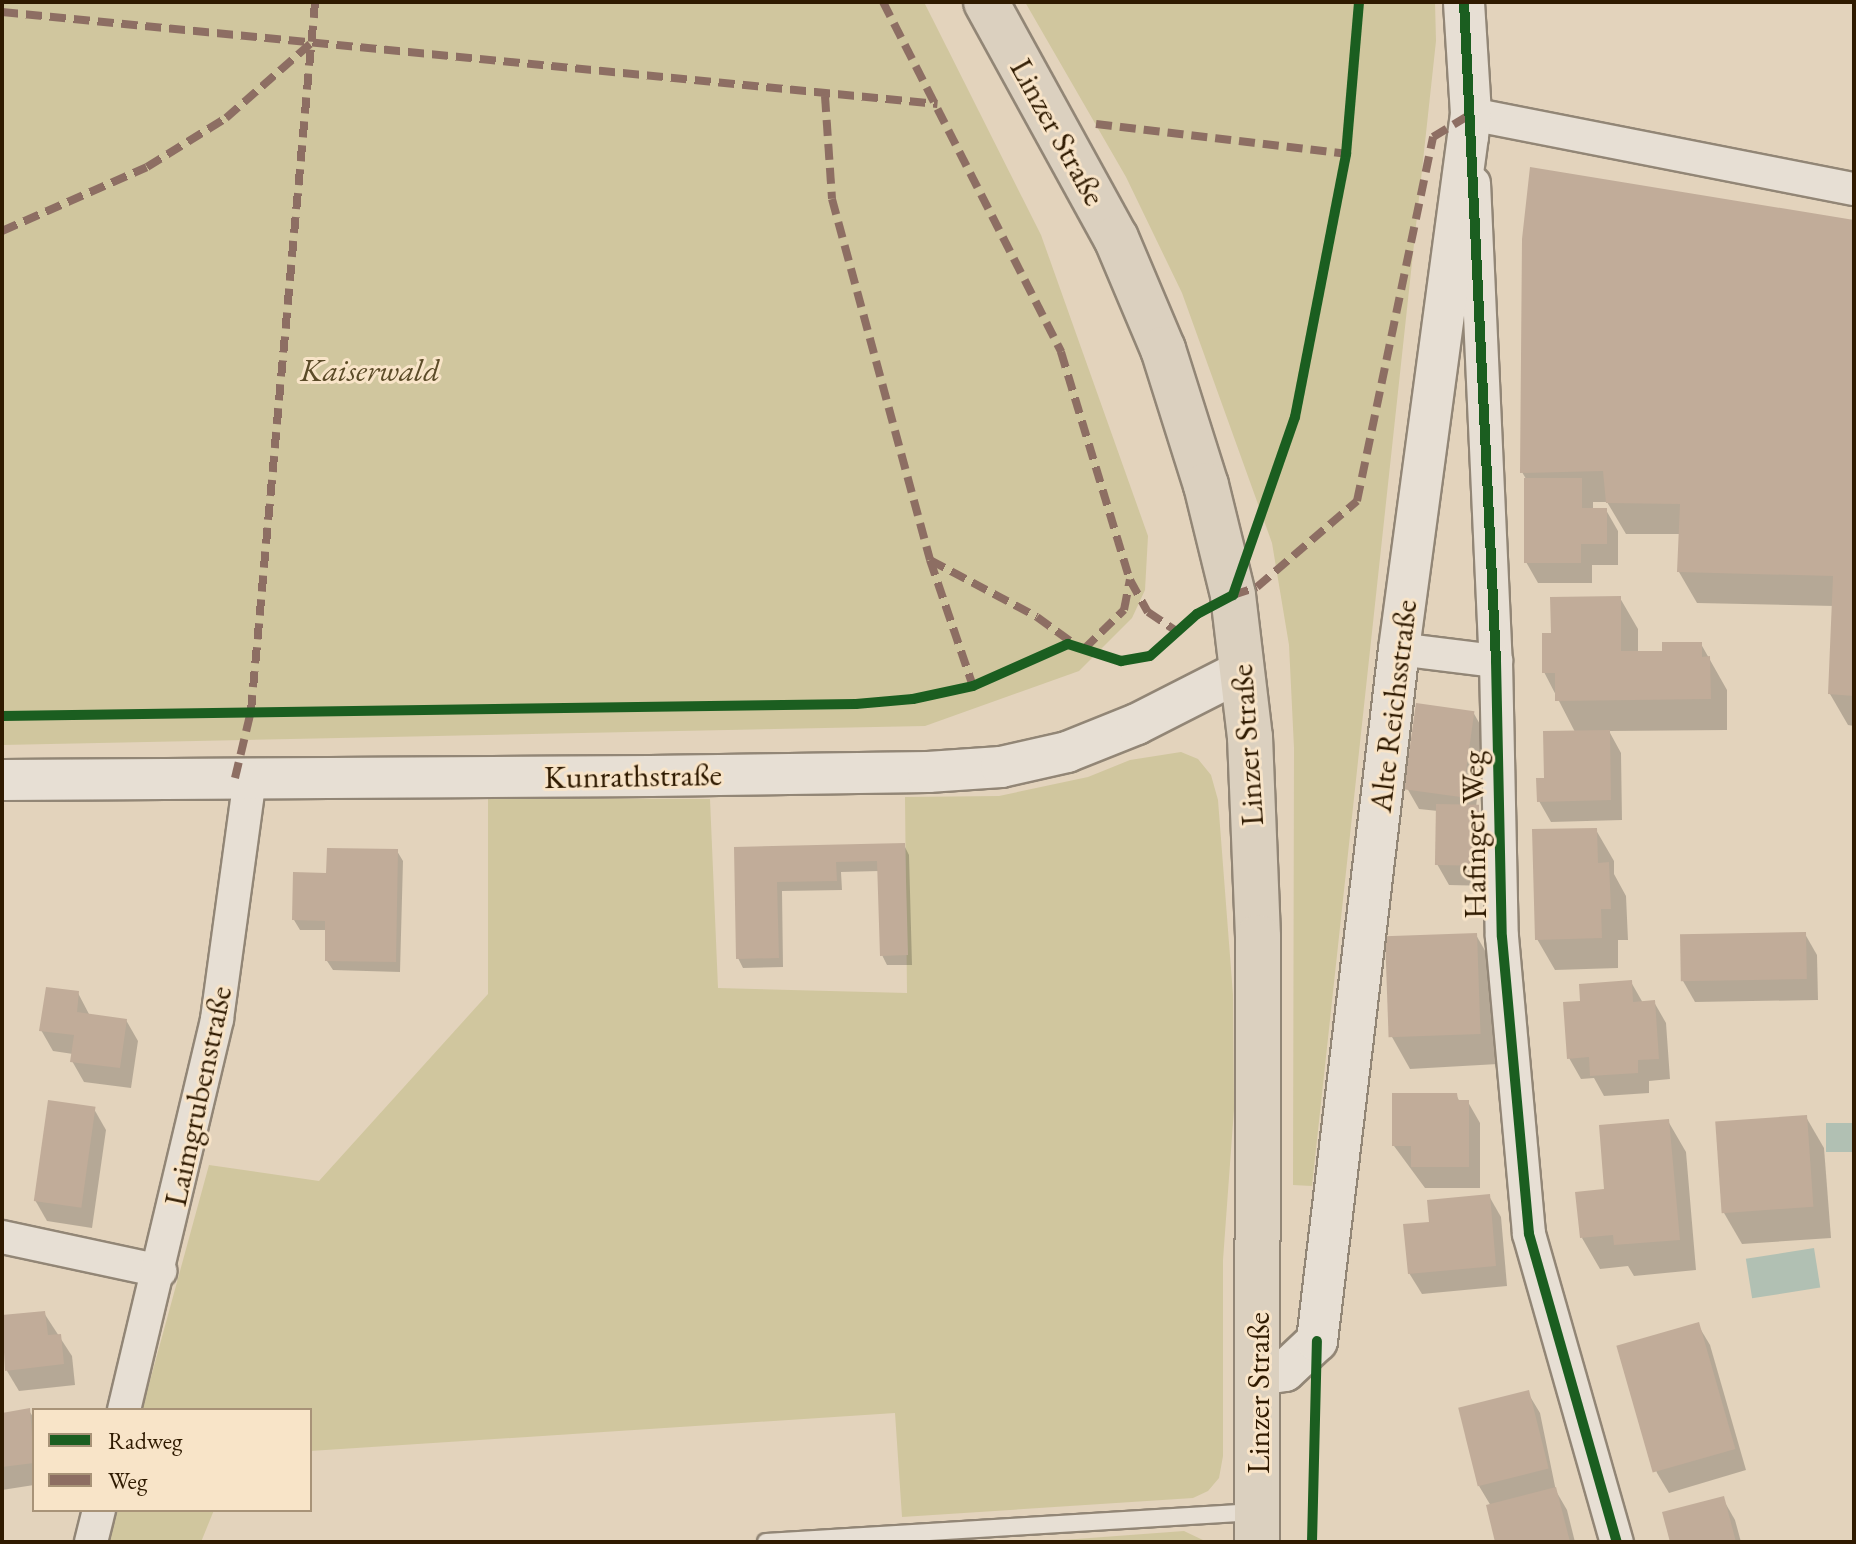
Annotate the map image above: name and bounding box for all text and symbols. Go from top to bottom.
street label: Linzer Straße [1002,52,1114,212]
park label: Kaiserwald [300,351,440,389]
street label: Alte Reichsstraße [1361,597,1425,815]
street label: Linzer Straße [1222,663,1272,827]
street label: Hafinger Weg [1453,751,1495,919]
street label: Kunrathstraße [544,755,722,797]
street label: Laimgrubenstraße [156,982,240,1210]
street label: Linzer Straße [1239,1312,1277,1474]
legend [32,1408,312,1512]
text: Radweg [108,1425,182,1456]
text: Weg [108,1465,147,1496]

